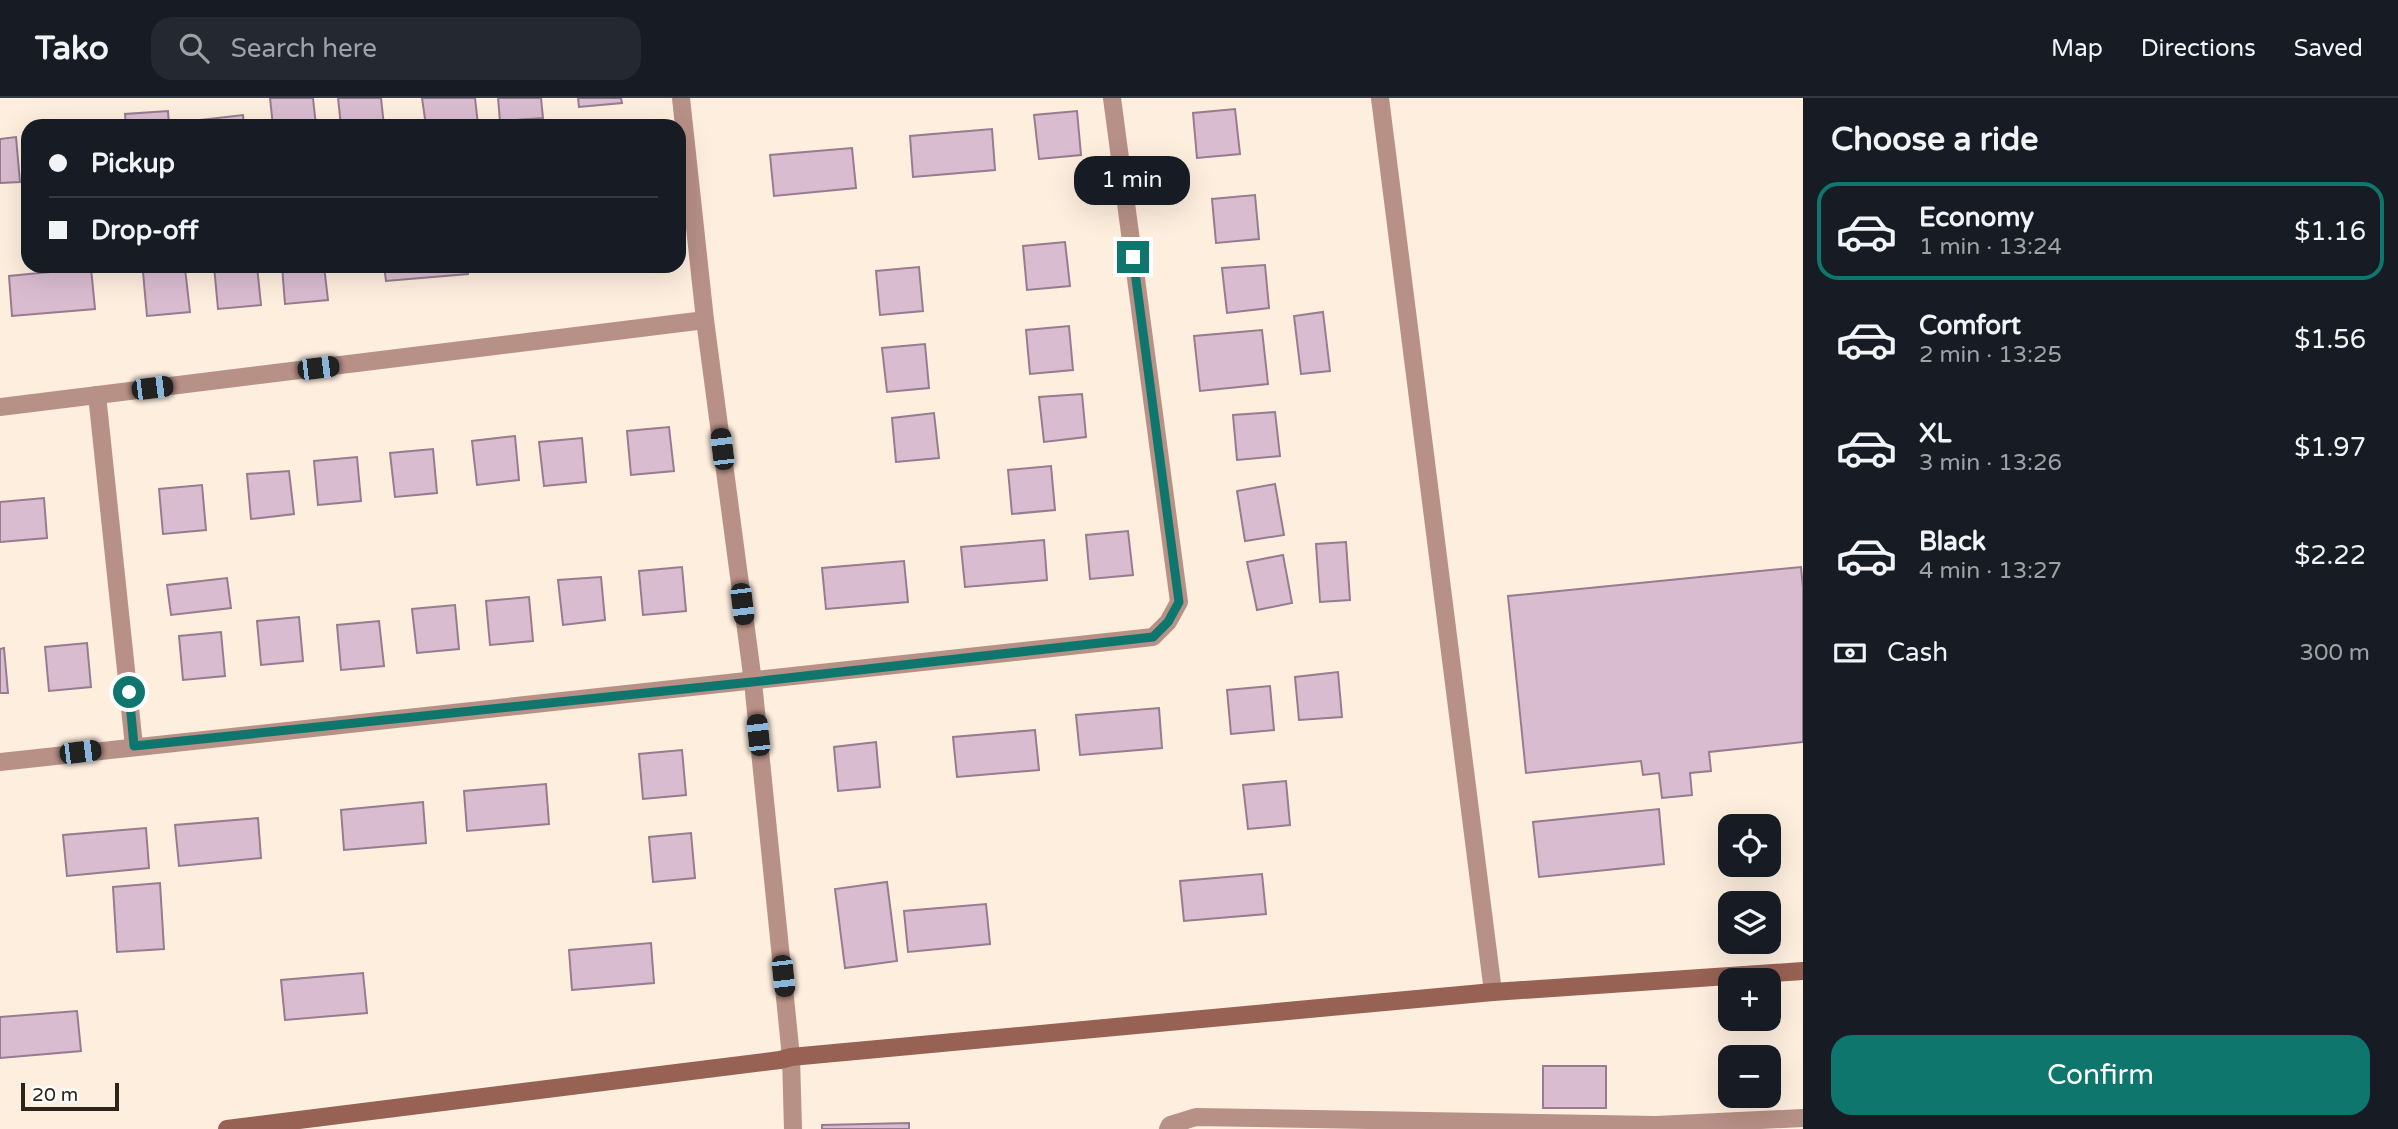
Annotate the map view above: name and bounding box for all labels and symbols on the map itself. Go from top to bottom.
callout: 1 min [1075,156,1191,204]
route end [1117,241,1149,273]
car [296,355,341,381]
car [130,375,175,401]
car [710,427,735,471]
car [730,582,755,626]
route start [113,676,145,708]
car [746,713,771,757]
car [58,739,103,765]
car [771,954,796,998]
scale bar [21,1080,119,1112]

